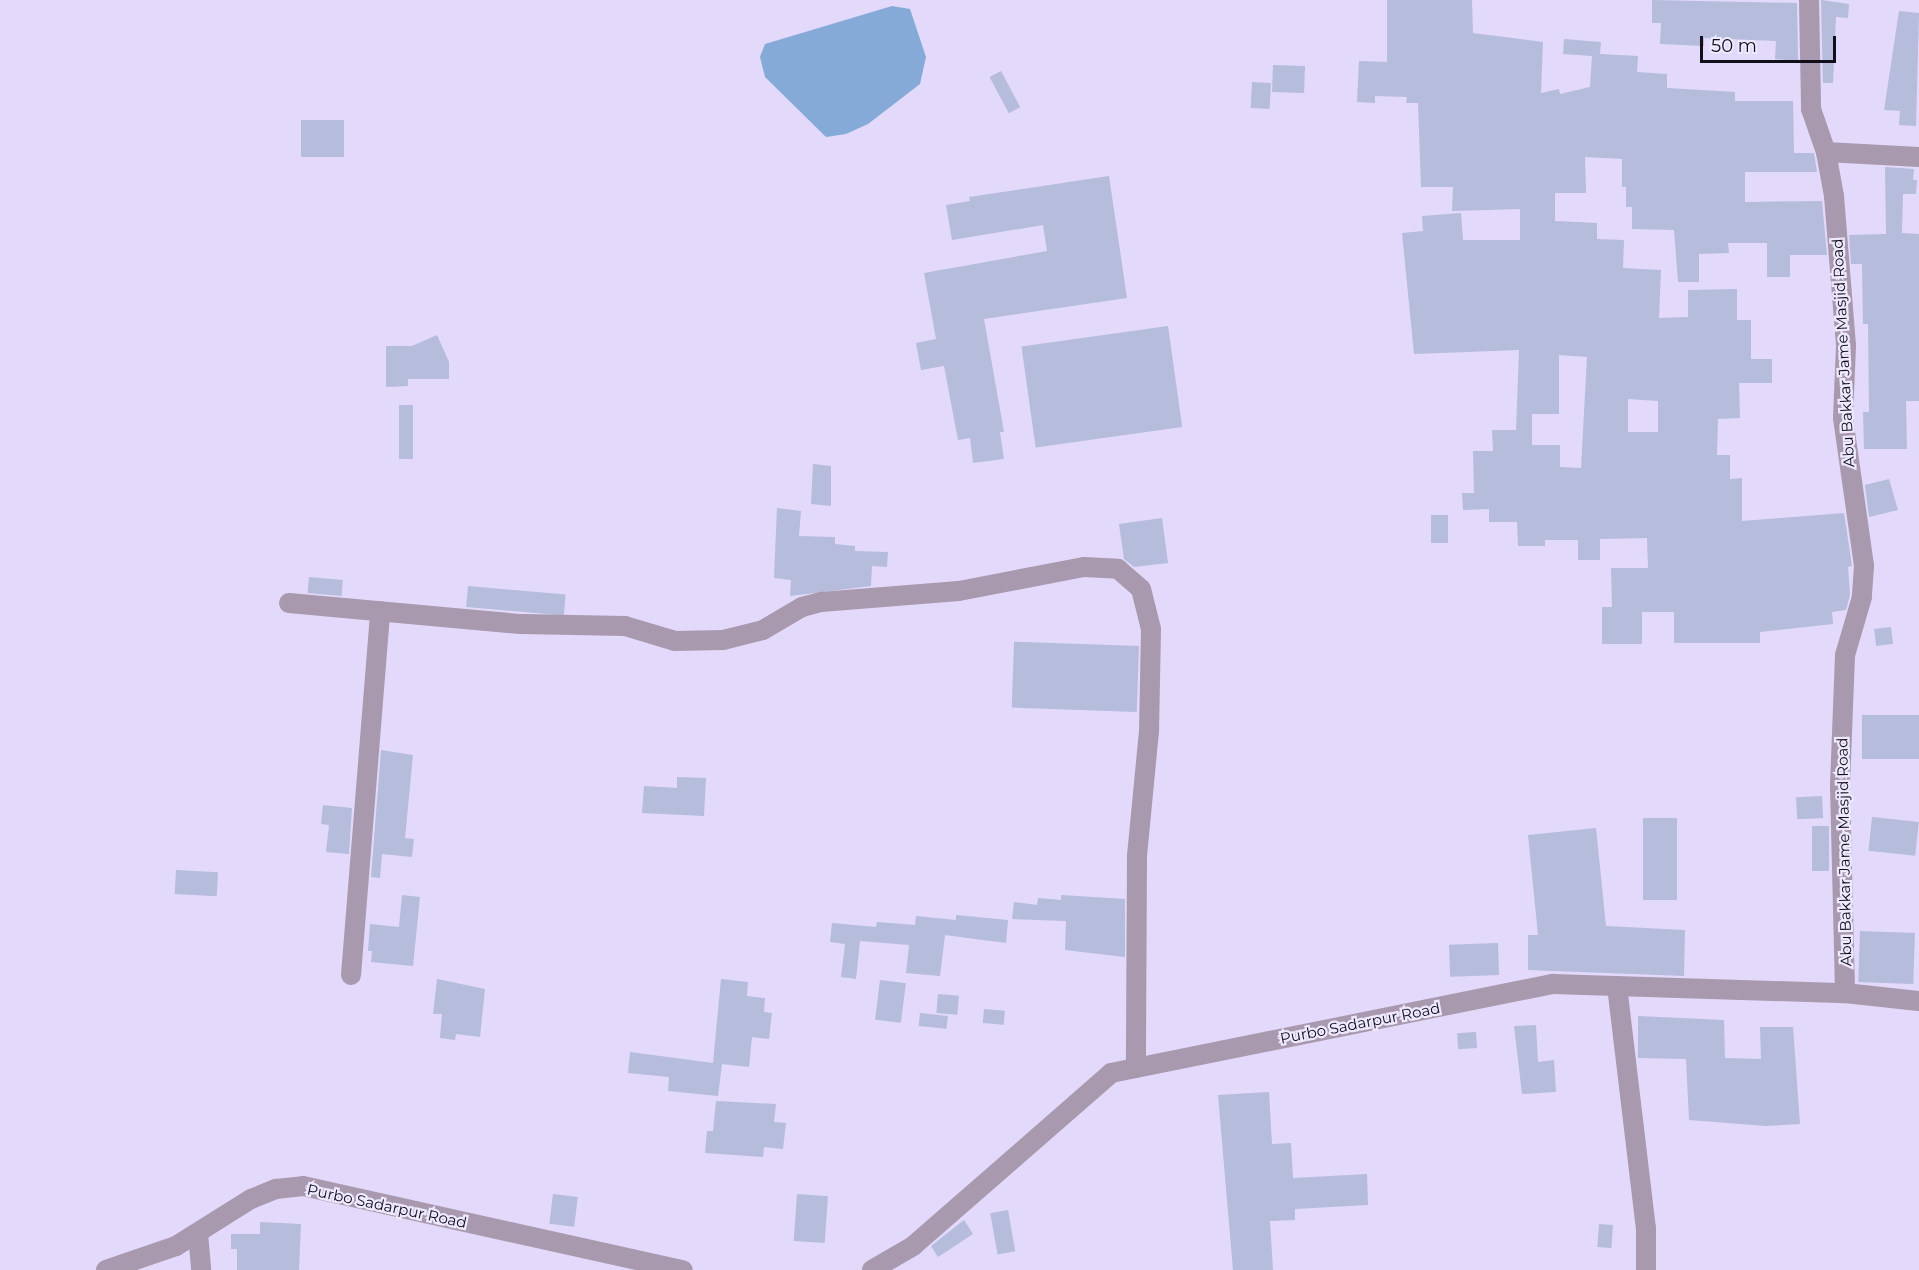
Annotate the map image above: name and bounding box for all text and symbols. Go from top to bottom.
scale bar [1703,24,1840,62]
text: 50 m [1711,35,1757,57]
street label: Abu Bakkar Jame Masjid Road [1828,238,1858,468]
street label: Abu Bakkar Jame Masjid Road [1833,737,1855,967]
street label: Purbo Sadarpur Road [1278,999,1442,1047]
street label: Purbo Sadarpur Road [306,1180,468,1232]

